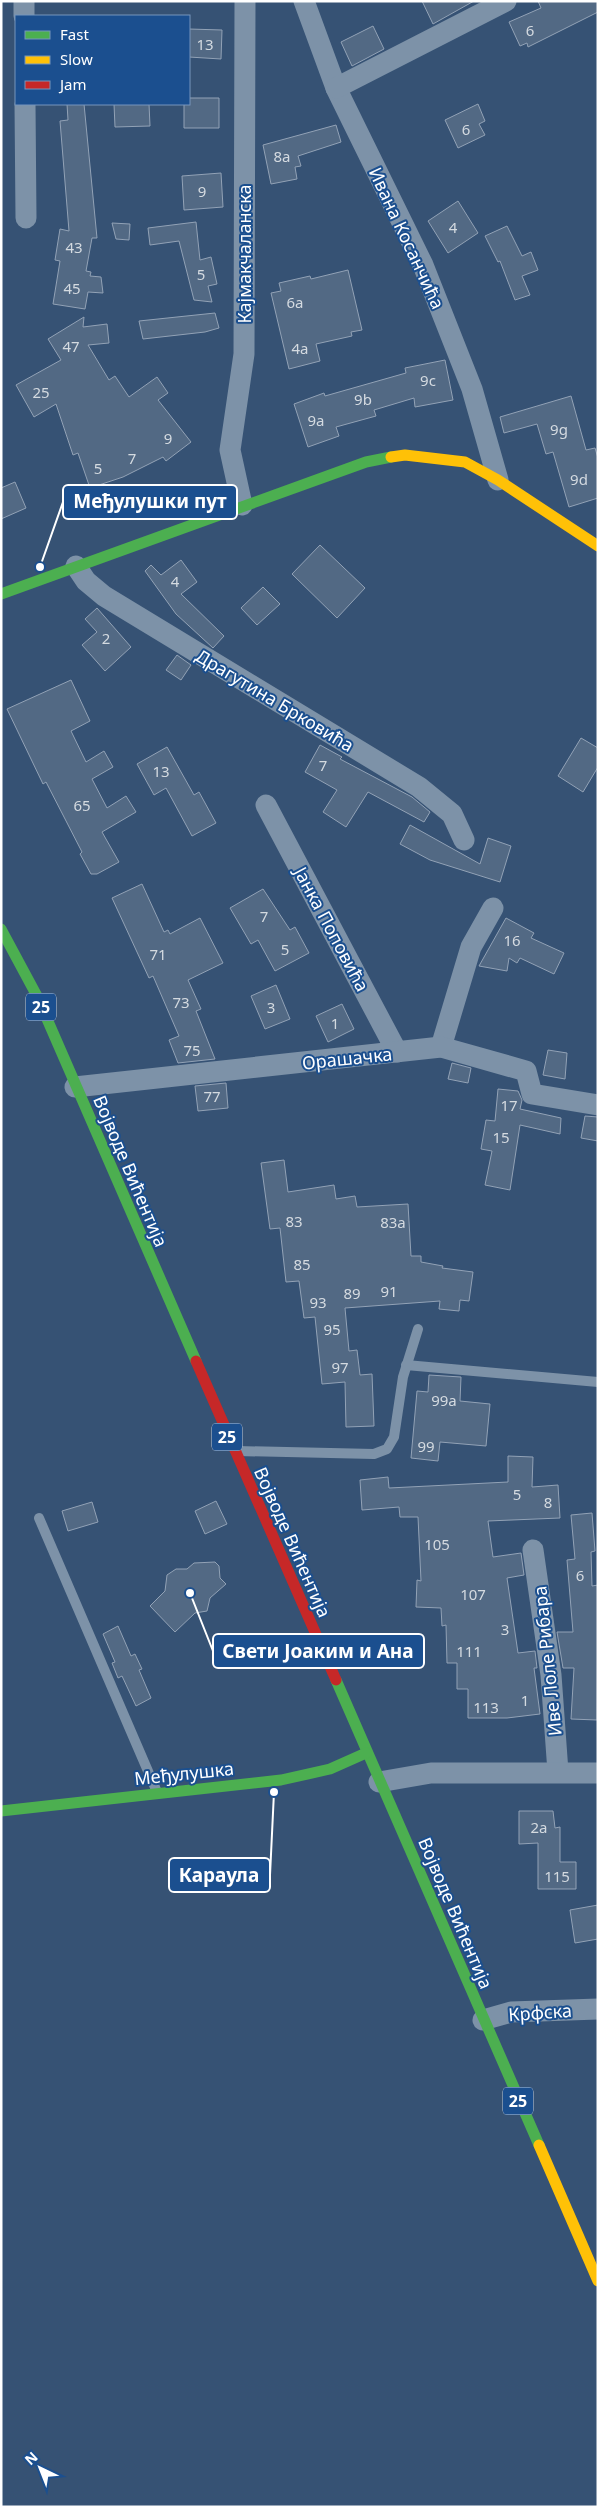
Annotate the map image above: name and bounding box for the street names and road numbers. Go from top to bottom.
street label: Ивана Косанчића [364,163,450,313]
street label: Кајмакчаланска [232,184,256,324]
street label: Драгутина Брковића [191,643,359,757]
street label: Јанка Поповића [288,861,375,995]
road number: 25 [26,994,56,1020]
street label: Орашачка [301,1041,393,1075]
street label: Војводе Вићентија [88,1092,174,1250]
road number: 25 [212,1424,242,1450]
street label: Војводе Вићентија [249,1463,337,1621]
street label: Иве Лоле Рибара [527,1585,567,1737]
street label: Међулушка [133,1756,235,1790]
street label: Војводе Вићентија [413,1834,499,1992]
street label: Крфска [507,1998,573,2026]
road number: 25 [503,2088,533,2114]

